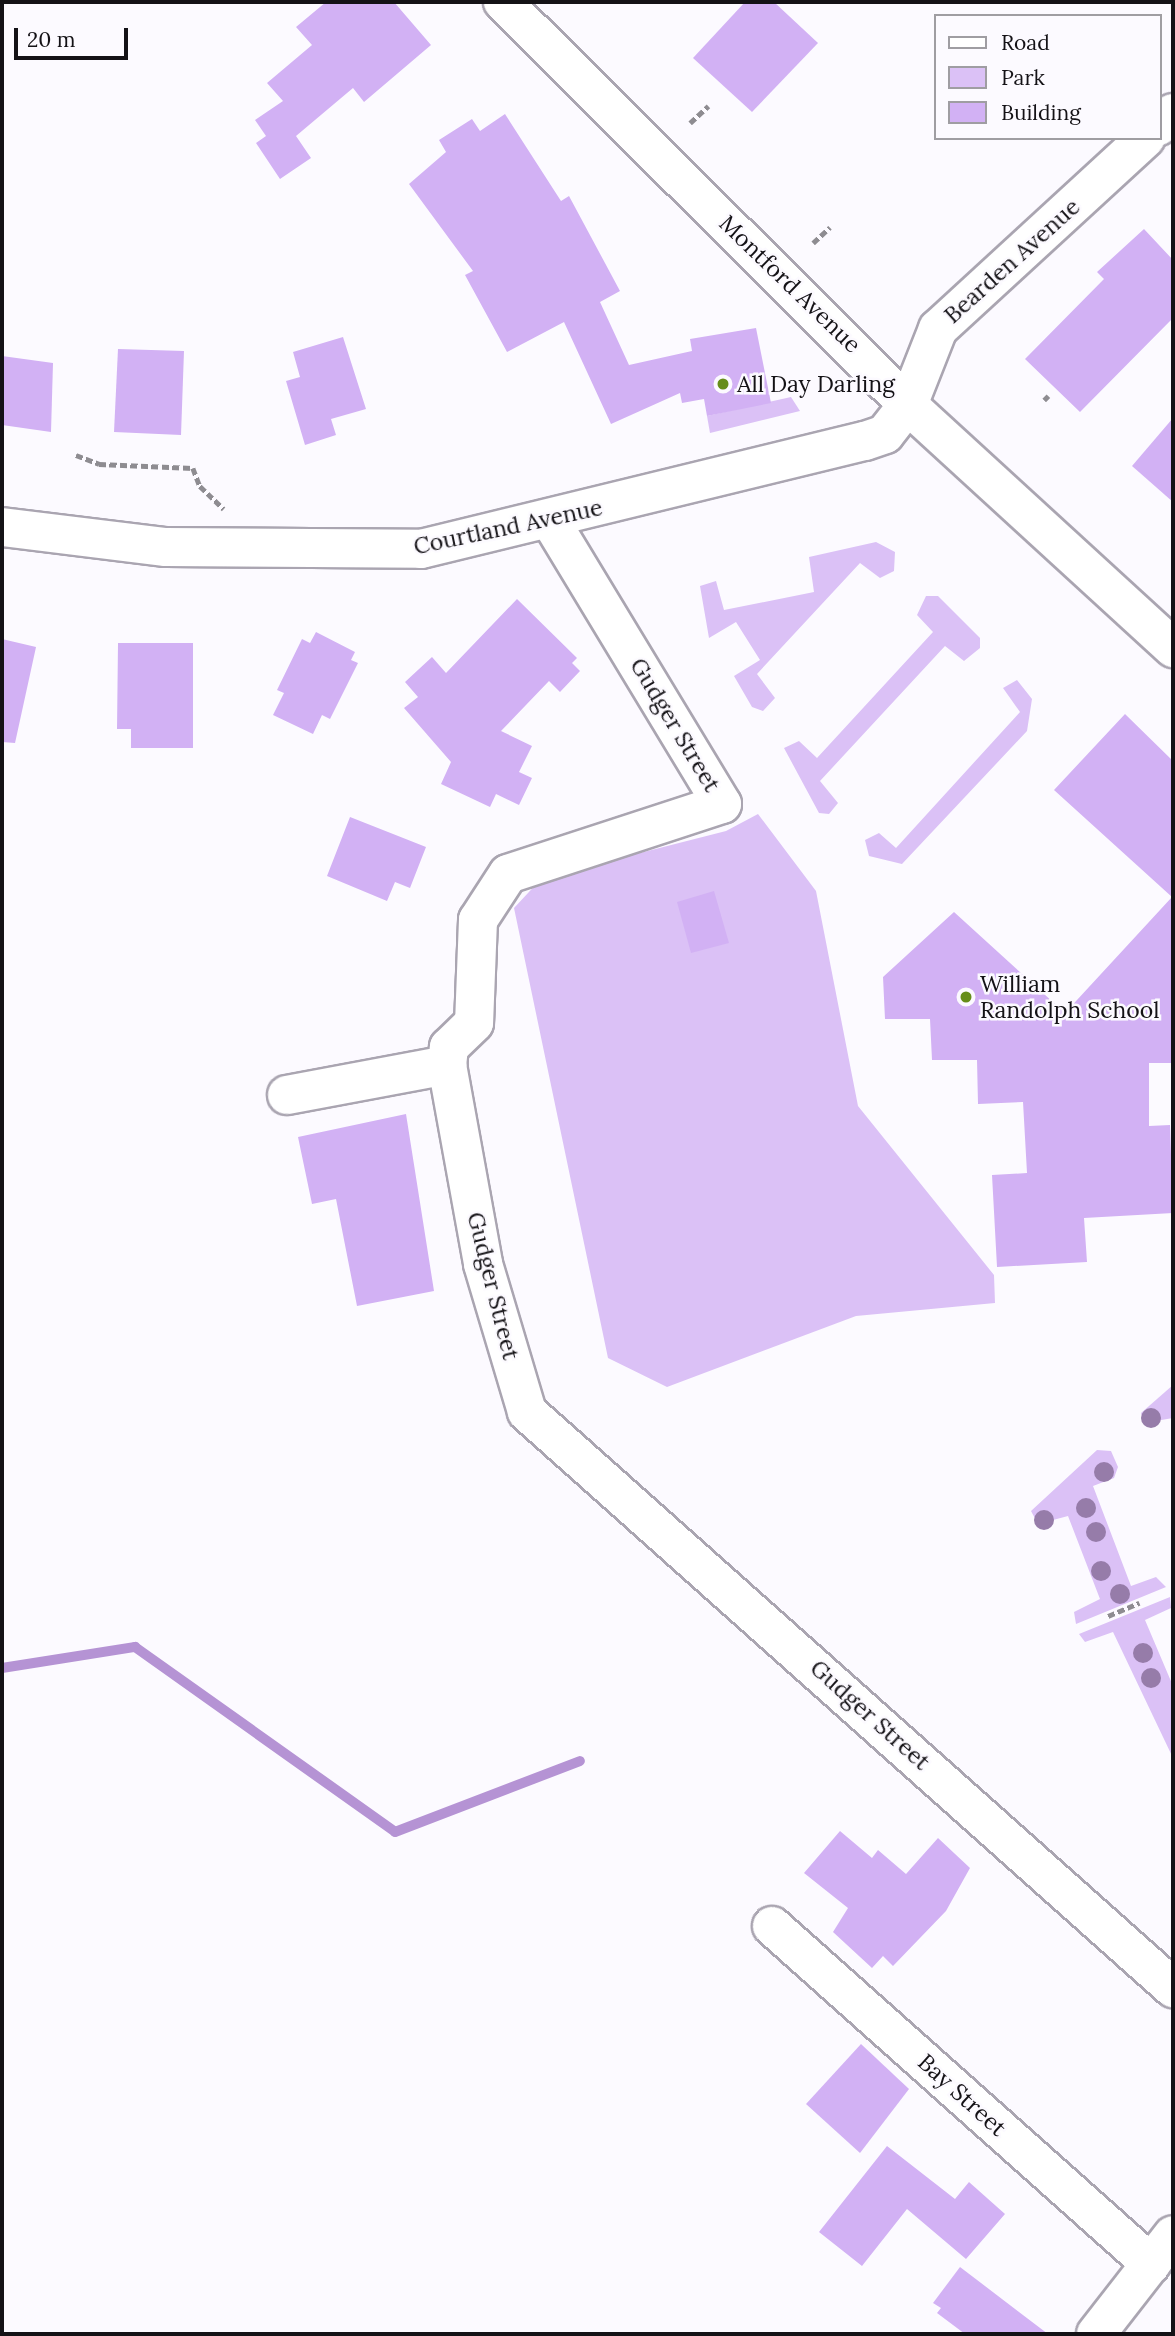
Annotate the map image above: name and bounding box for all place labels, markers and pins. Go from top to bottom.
place label: All Day Darling [737,370,895,398]
marker: All Day Darling [715,376,731,392]
place label: William Randolph School [980,970,1160,1024]
marker: William Randolph School [958,989,974,1005]

